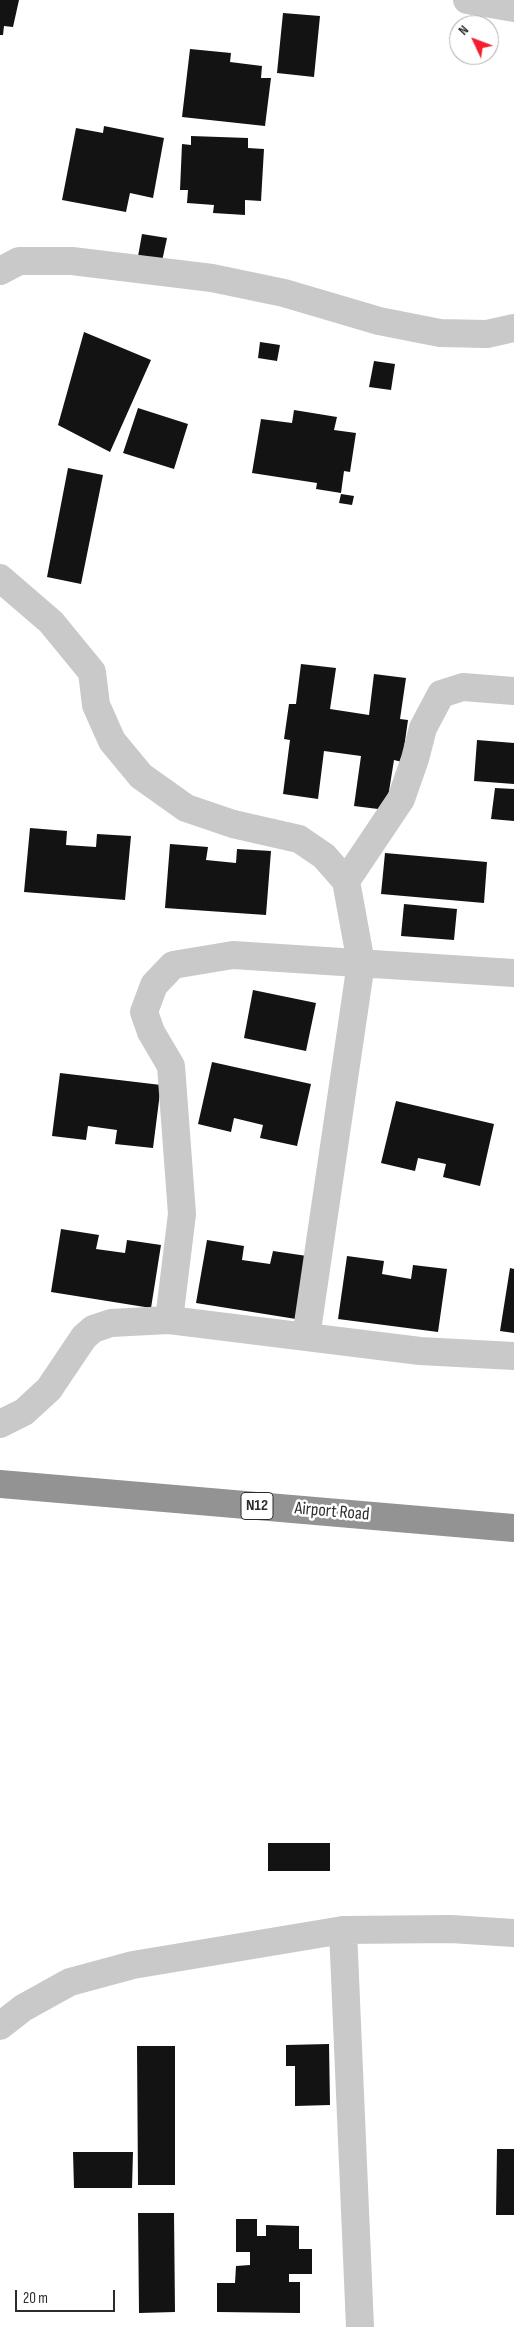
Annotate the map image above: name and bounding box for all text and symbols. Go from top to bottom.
north arrow [449,15,499,65]
text: N [455,22,472,39]
road number: N12 [241,1492,273,1520]
street label: Airport Road [294,1498,370,1526]
scale bar [18,2280,118,2312]
text: 20 m [23,2289,48,2308]

